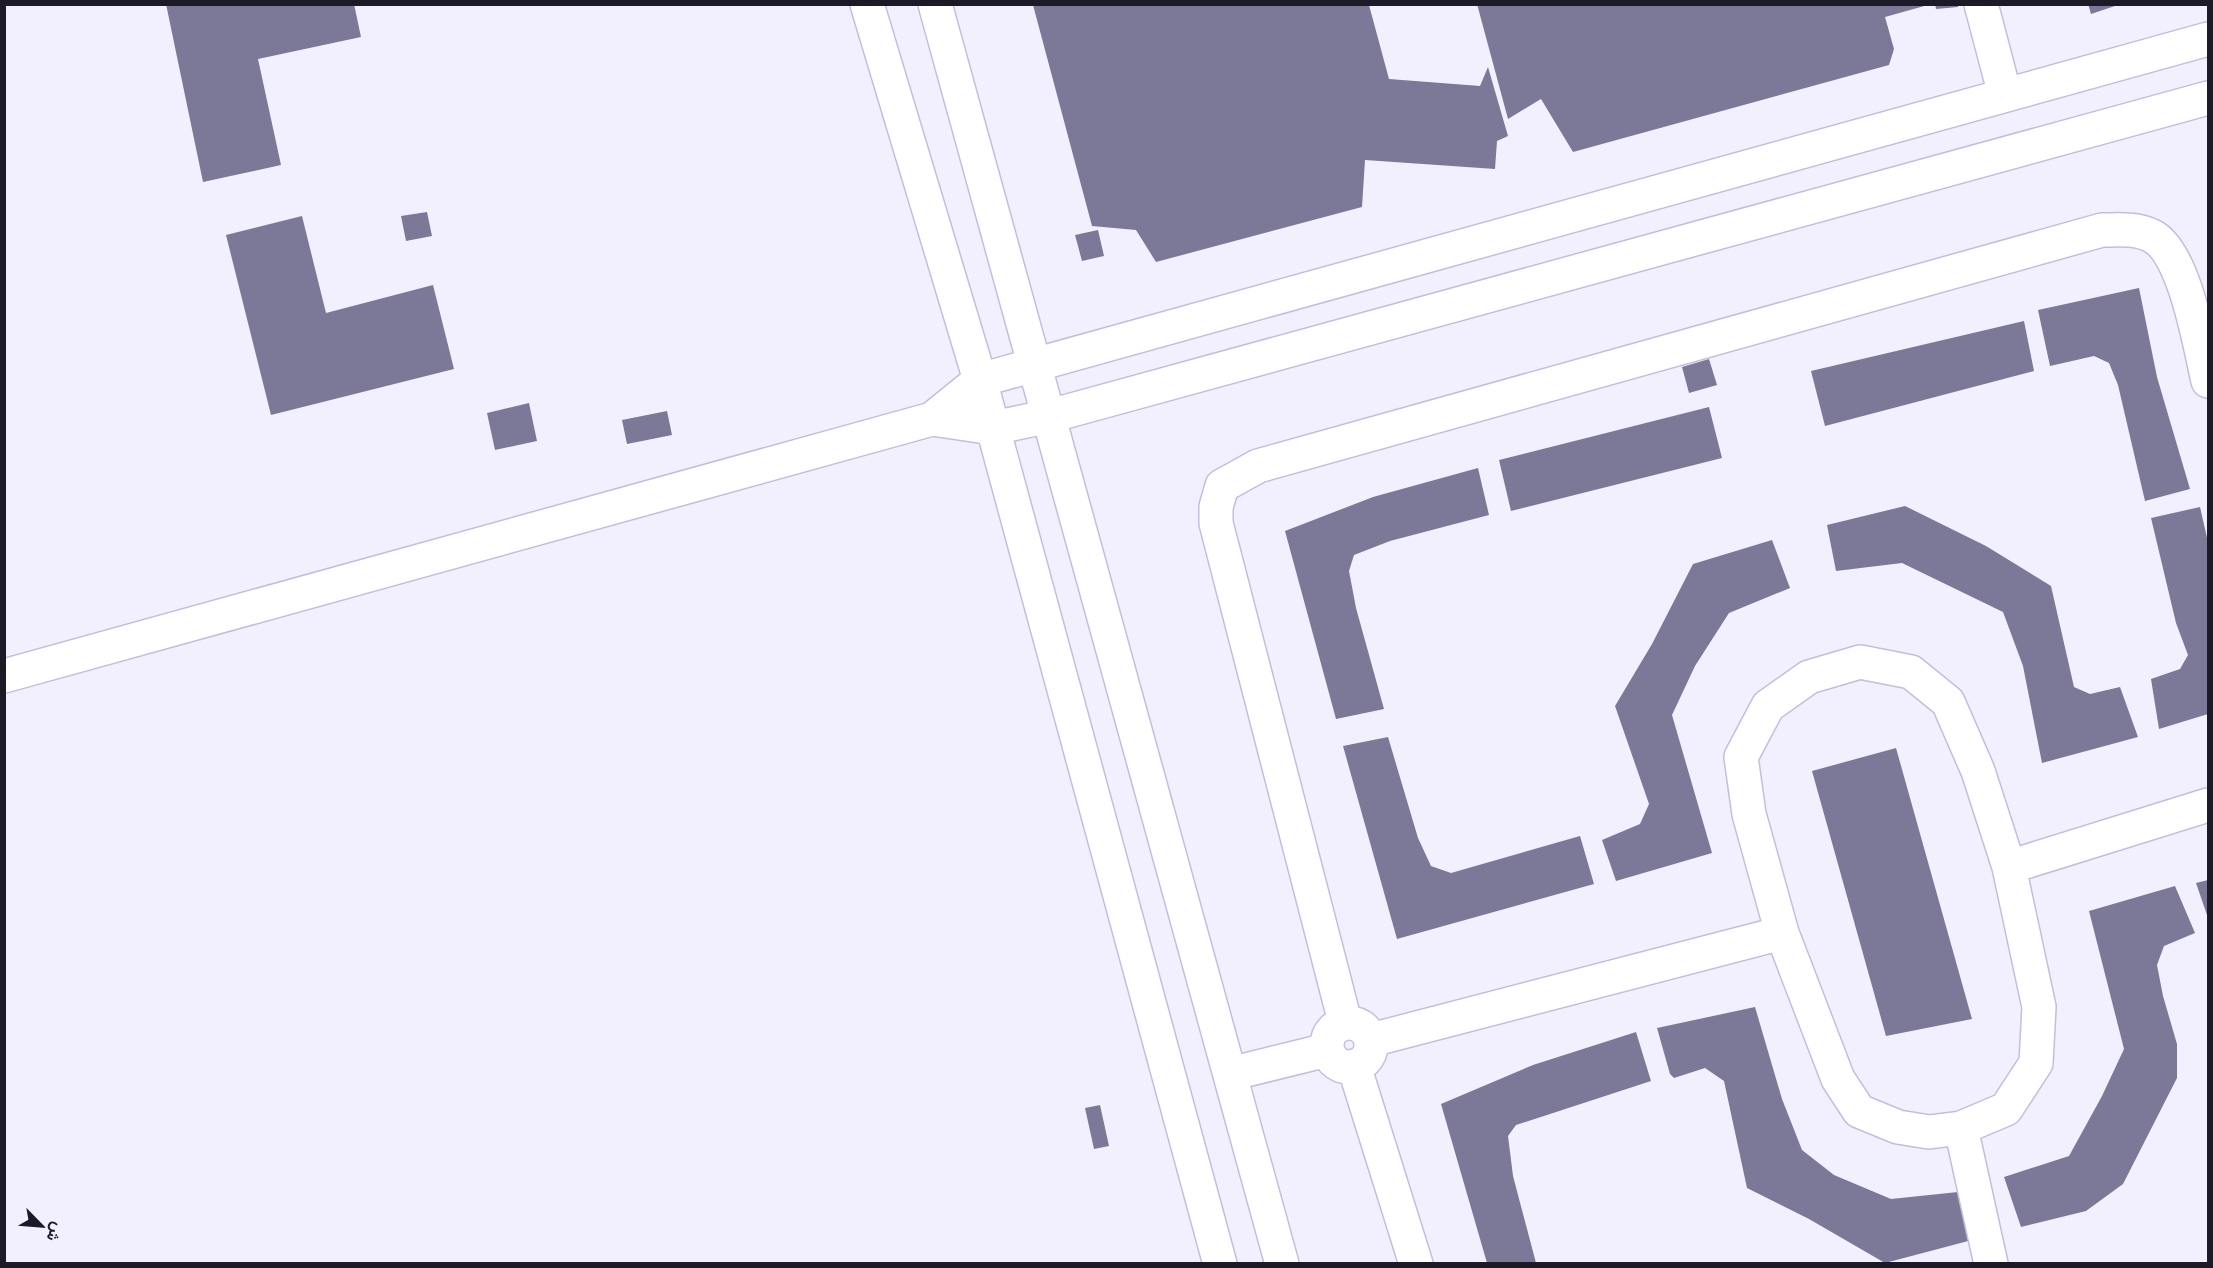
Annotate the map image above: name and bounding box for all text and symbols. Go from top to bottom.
north arrow [12,1196,72,1256]
text: ش [42,1219,68,1245]

